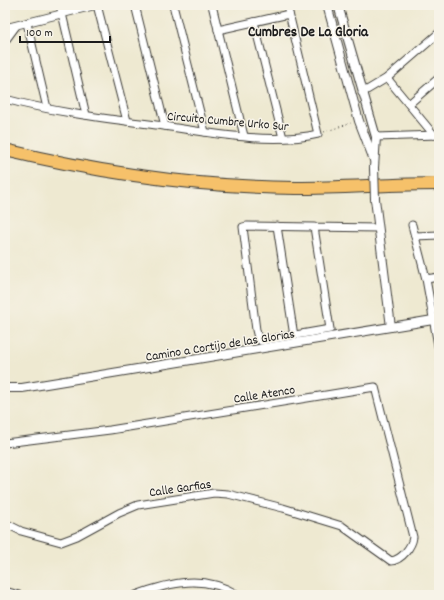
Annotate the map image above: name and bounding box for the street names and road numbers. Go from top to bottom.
street label: Circuito Cumbre Urko Sur [166,108,289,137]
street label: Camino a Cortijo de las Glorias [144,325,296,368]
street label: Calle Atenco [232,381,297,410]
street label: Calle Garfias [148,476,213,503]

